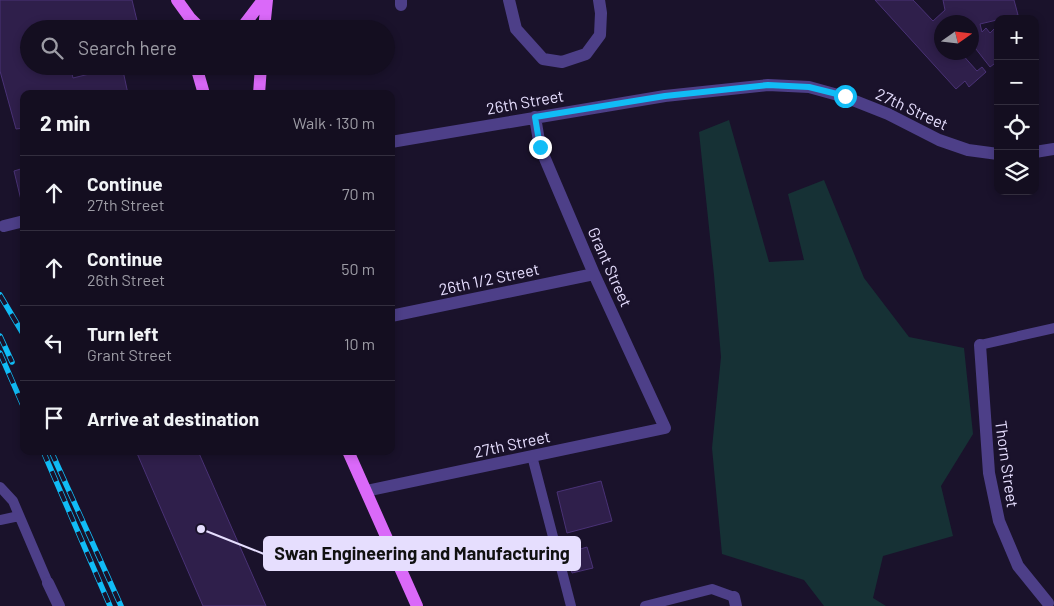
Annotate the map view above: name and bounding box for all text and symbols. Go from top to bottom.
north arrow [934,15,979,60]
map controls [994,15,1039,195]
button: + [994,15,1039,60]
search box [20,20,395,75]
icon: search [38,34,66,62]
text: Search here [78,36,177,59]
button: − [994,60,1039,105]
street label: 27th Street [873,84,951,134]
street label: 26th Street [485,85,565,118]
route start [834,85,857,108]
button: locate [994,105,1039,150]
text: 2 min [40,110,90,135]
text: Walk · 130 m [293,113,375,132]
route end [529,136,552,159]
button: layers [994,150,1039,195]
text: Continue [87,172,163,195]
icon: ahead [40,179,68,207]
text: 70 m [342,184,375,203]
text: 27th Street [87,195,164,214]
street label: Grant Street [584,224,636,310]
text: Continue [87,247,163,270]
icon: ahead [40,254,68,282]
text: 50 m [341,259,375,278]
street label: 26th 1/2 Street [437,259,541,298]
text: 26th Street [87,270,165,289]
text: Turn left [87,322,158,345]
icon: left [40,329,68,357]
text: 10 m [344,334,375,353]
text: Grant Street [87,345,172,364]
icon: arrive [40,404,68,432]
text: Arrive at destination [87,407,259,430]
street label: Thorn Street [992,419,1023,509]
street label: 27th Street [472,426,552,461]
callout: Swan Engineering and Manufacturing [264,537,580,570]
text: Swan Engineering and Manufacturing [274,542,570,564]

